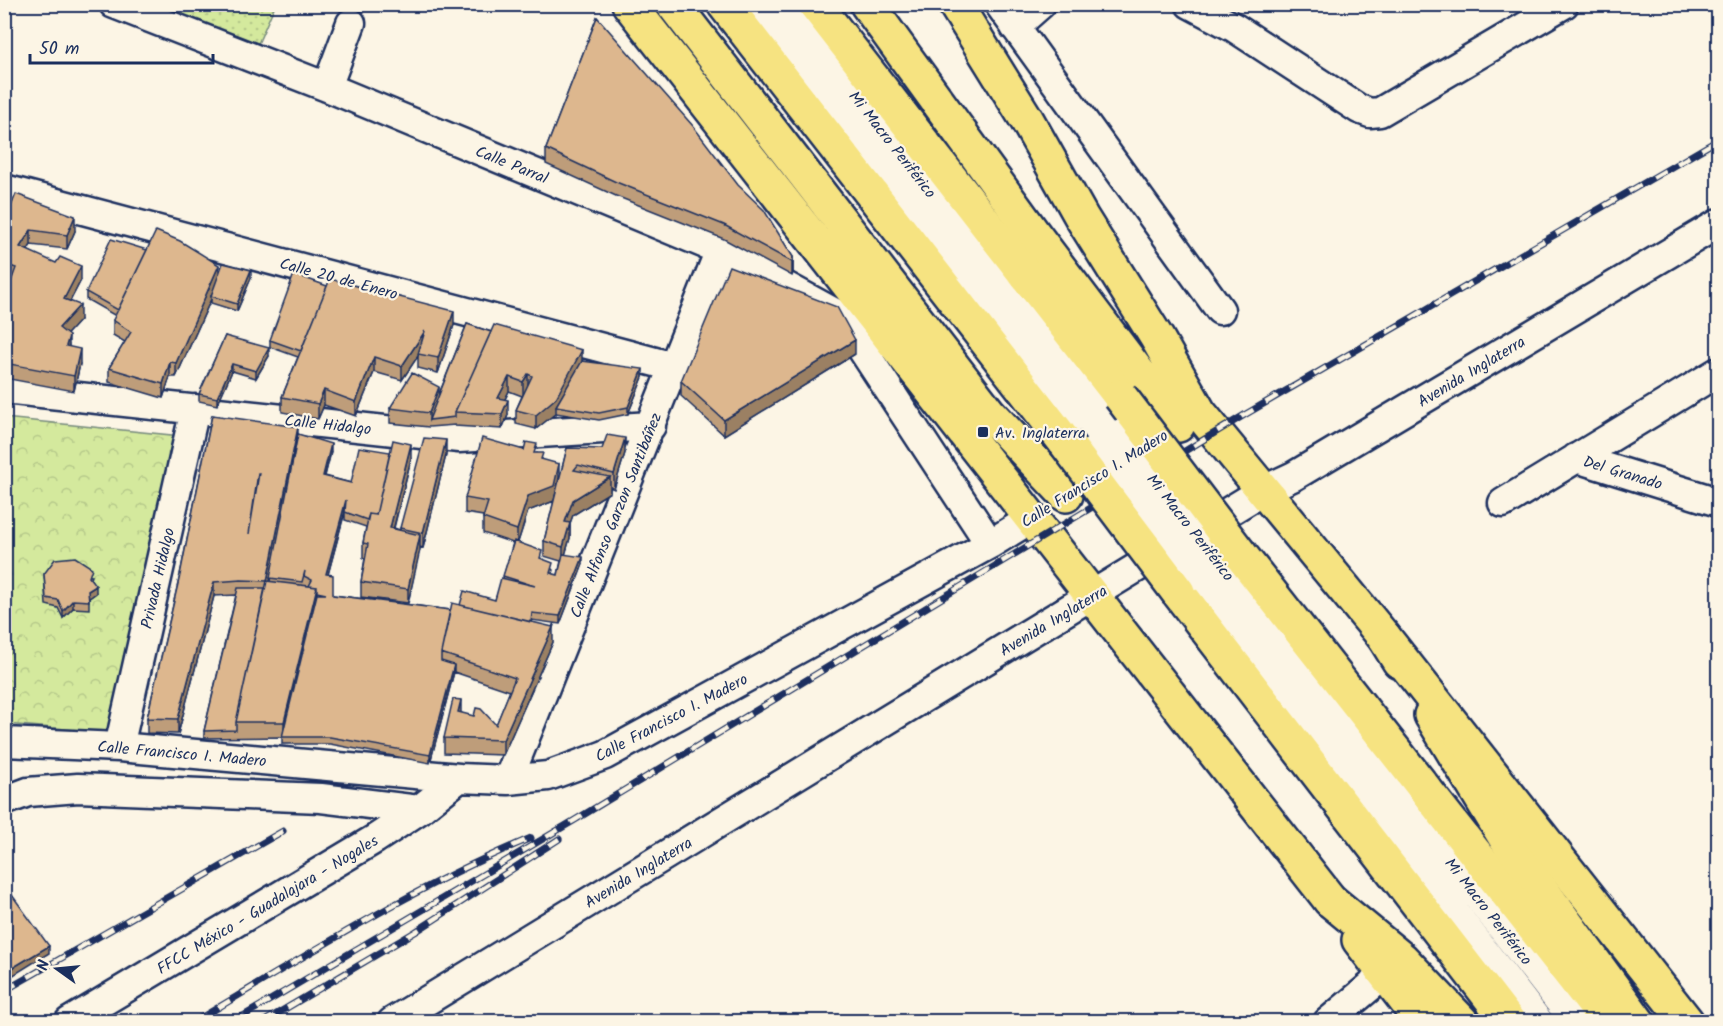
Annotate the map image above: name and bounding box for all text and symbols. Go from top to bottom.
scale bar [30,27,213,65]
text: 50 m [39,35,79,64]
street label: Mi Macro Periférico [842,86,942,204]
street label: Calle Parral [471,139,552,191]
street label: Calle 20 de Enero [277,252,401,307]
street label: Avenida Inglaterra [1413,330,1530,414]
street label: Calle Hidalgo [283,408,373,442]
street label: Calle Alfonso Garzon Santibáñez [564,409,669,622]
place label: Av. Inglaterra [995,421,1086,446]
street label: Calle Francisco I. Madero [1016,424,1173,535]
marker: Av. Inglaterra [976,425,990,439]
street label: Del Granado [1580,450,1665,497]
street label: Mi Macro Periférico [1140,469,1240,587]
street label: Privada Hidalgo [135,525,182,631]
street label: Avenida Inglaterra [995,579,1112,663]
street label: Calle Francisco I. Madero [591,667,753,769]
street label: Calle Francisco I. Madero [96,735,268,774]
street label: FFCC México - Guadalajara - Nogales [152,829,384,982]
street label: Avenida Inglaterra [580,831,697,915]
street label: Mi Macro Periférico [1438,853,1538,971]
north arrow [27,939,87,999]
text: N [31,957,57,974]

